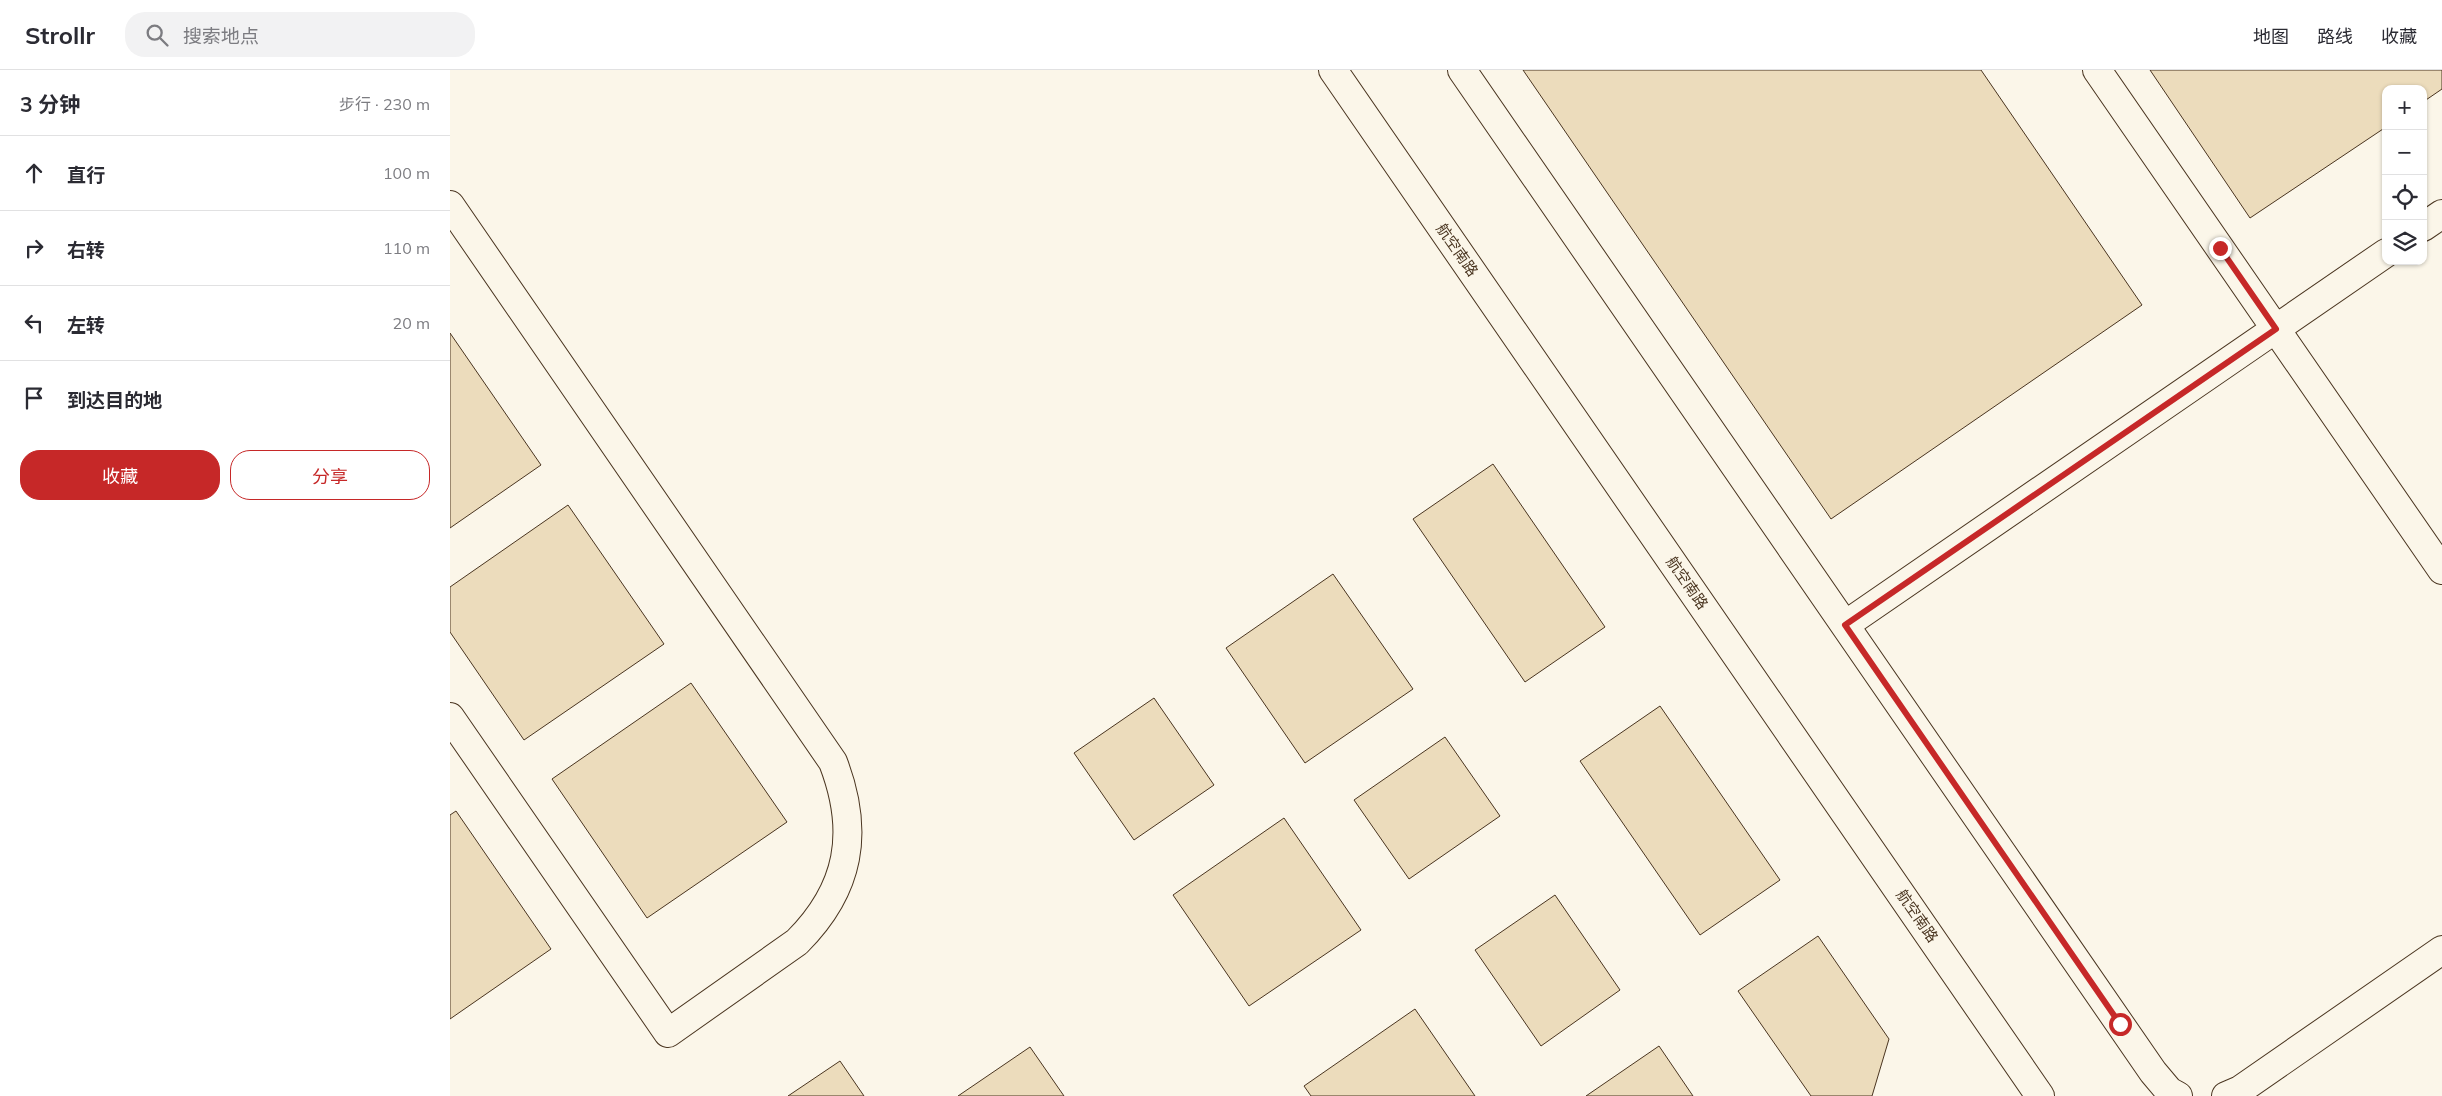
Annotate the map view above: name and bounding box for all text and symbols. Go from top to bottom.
search box [125,12,475,57]
text: Strollr [25,20,95,50]
icon: search [143,21,171,49]
text: 搜索地点 [183,24,259,48]
text: 地图 [2253,25,2289,48]
text: 路线 [2317,25,2353,48]
text: 收藏 [2381,25,2417,48]
map controls [2382,85,2427,265]
button: + [2382,85,2427,130]
text: 3 分钟 [20,91,80,117]
text: 步行 · 230 m [339,94,430,114]
button: − [2382,130,2427,175]
icon: ahead [20,159,48,187]
text: 直行 [67,163,105,187]
text: 100 m [383,163,430,183]
button: locate [2382,175,2427,220]
street label: 航空南路 [1432,220,1482,280]
button: layers [2382,220,2427,265]
icon: right [20,234,48,262]
route end [2209,237,2232,260]
text: 右转 [67,238,105,262]
text: 110 m [383,238,430,258]
icon: left [20,309,48,337]
text: 左转 [67,313,105,337]
text: 20 m [393,313,430,333]
icon: arrive [20,384,48,412]
text: 到达目的地 [67,388,162,412]
button: 收藏 [20,450,220,500]
button: 分享 [230,450,430,500]
street label: 航空南路 [1662,553,1712,613]
street label: 航空南路 [1892,886,1942,946]
route start [2109,1013,2132,1036]

